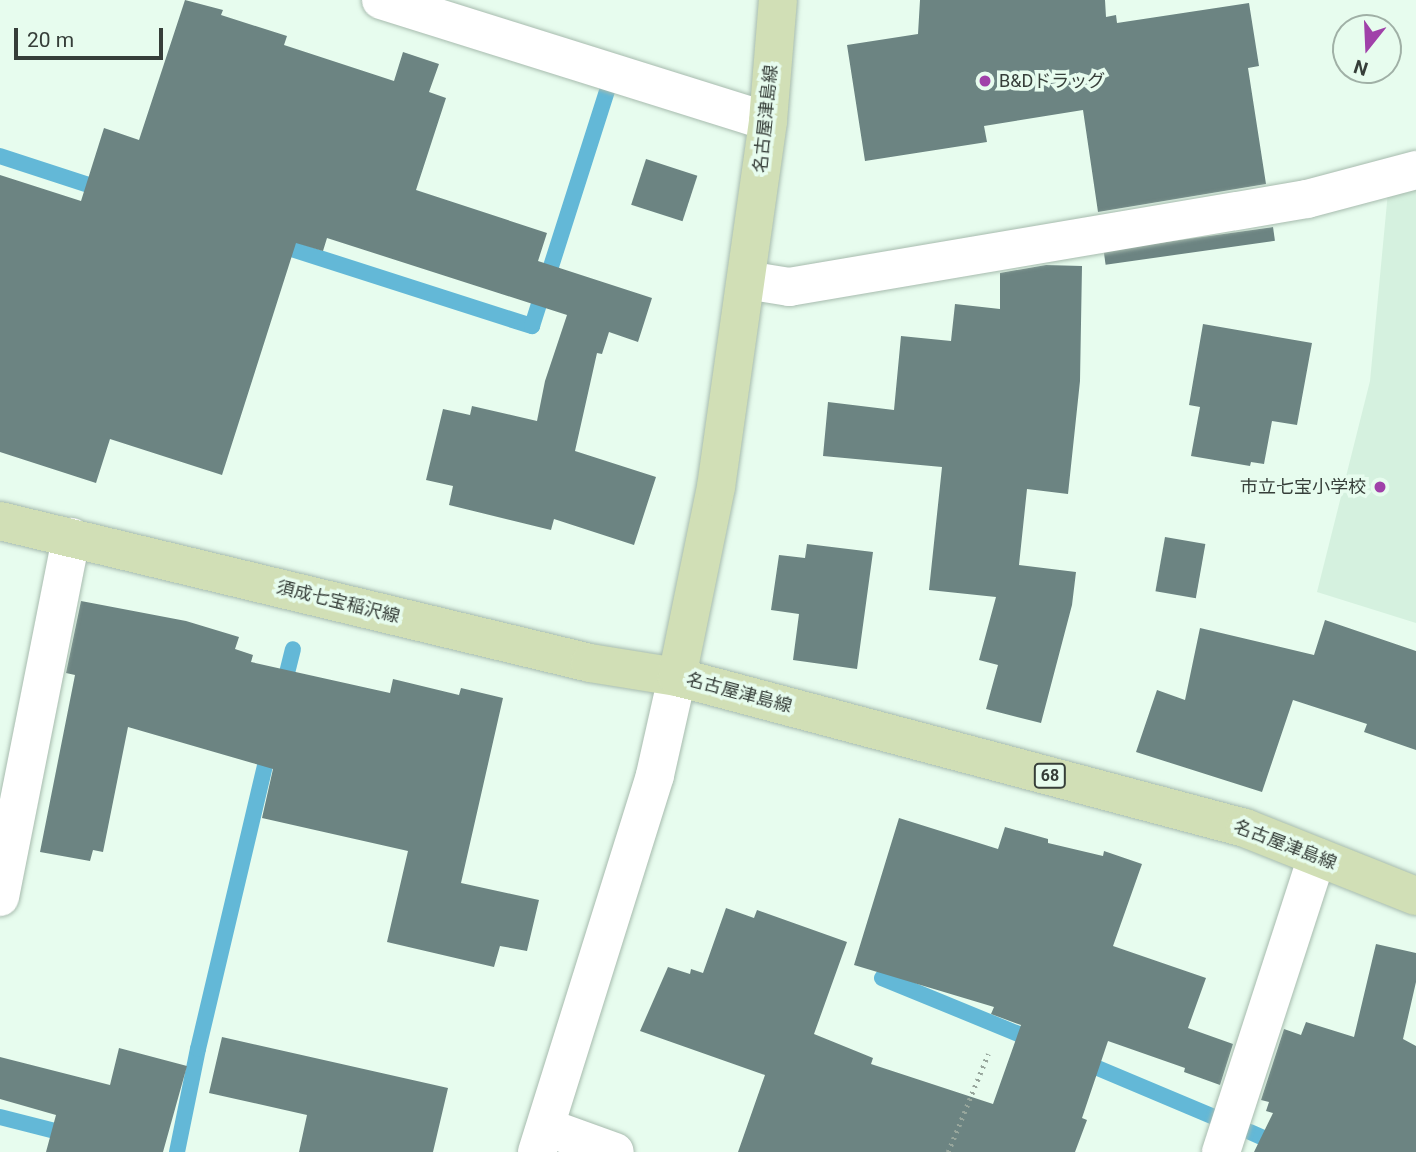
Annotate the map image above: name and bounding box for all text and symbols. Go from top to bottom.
scale bar [18,14,166,58]
north arrow [1332,14,1402,84]
text: 20 m [27,28,74,52]
text: N [1351,55,1371,81]
street label: 名古屋津島線 [750,64,782,174]
place label: B&Dドラッグ [999,70,1105,92]
marker: B&Dドラッグ [977,73,993,89]
place label: 市立七宝小学校 [1240,476,1366,498]
marker: 市立七宝小学校 [1372,479,1388,495]
street label: 須成七宝稲沢線 [274,576,402,628]
street label: 名古屋津島線 [684,669,794,717]
road number: 68 [1032,764,1068,789]
street label: 名古屋津島線 [1231,816,1339,874]

